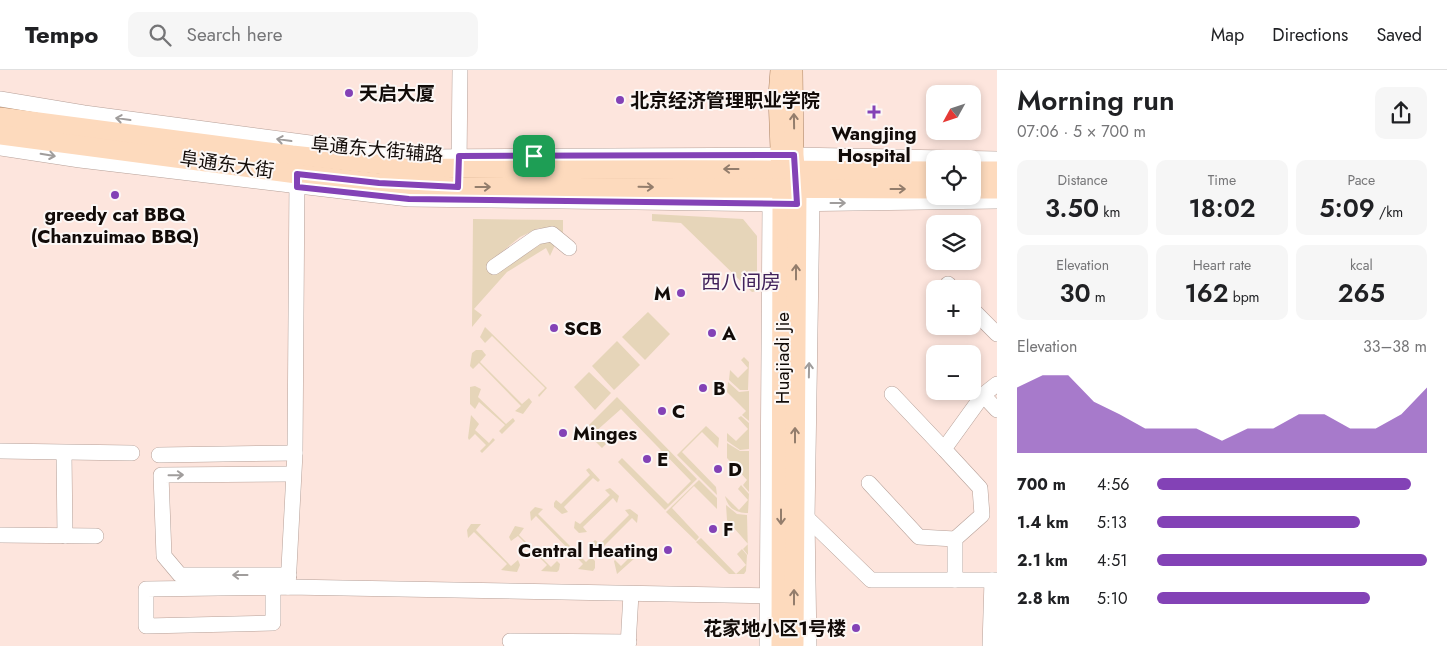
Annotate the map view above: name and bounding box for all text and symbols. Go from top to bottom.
search box [128,12,478,57]
text: Tempo [25,17,98,52]
icon: search [146,21,174,49]
text: Search here [186,21,283,48]
text: Map [1211,22,1244,48]
text: Directions [1272,22,1348,48]
text: Saved [1376,22,1422,48]
place label: 天启大厦 [359,80,435,107]
text: Morning run [1017,80,1175,121]
north arrow [926,85,981,140]
map controls [926,85,981,400]
marker: 天启大厦 [343,87,355,99]
place label: 北京经济管理职业学院 [630,87,820,114]
button: share [1375,87,1427,139]
marker: 北京经济管理职业学院 [614,94,626,106]
marker: Wangjing Hospital [867,105,881,119]
one-way arrow [116,113,132,123]
one-way arrow [789,114,798,130]
place label: Wangjing Hospital [831,120,917,169]
text: 07:06 · 5 × 700 m [1017,120,1146,143]
street label: 阜通东大街辅路 [310,130,444,169]
one-way arrow [277,135,293,145]
pin [513,135,555,177]
icon: arrive [520,142,548,170]
street label: 阜通东大街 [178,145,276,184]
button: locate [926,150,981,205]
one-way arrow [40,151,56,161]
one-way arrow [724,165,740,174]
text: Distance [1058,170,1108,190]
text: Time [1208,170,1236,190]
text: Pace [1347,170,1375,190]
one-way arrow [474,182,491,192]
one-way arrow [637,182,653,192]
one-way arrow [890,184,906,194]
marker: greedy cat BBQ (Chanzuimao BBQ) [109,189,121,201]
text: 3.50 [1045,190,1099,226]
text: 18:02 [1188,190,1256,226]
text: 5:09 [1319,190,1375,226]
one-way arrow [830,198,846,208]
place label: greedy cat BBQ (Chanzuimao BBQ) [31,201,199,250]
text: km [1099,202,1120,222]
text: /km [1375,202,1403,222]
button: layers [926,215,981,270]
text: Elevation [1056,255,1109,275]
text: Heart rate [1193,255,1251,275]
text: kcal [1350,255,1373,275]
one-way arrow [791,265,801,281]
district label: 西八间房 [701,268,781,297]
text: 30 [1060,275,1091,311]
text: 162 [1184,275,1228,311]
text: 265 [1338,275,1385,311]
place label: M [654,280,671,307]
button: + [926,280,981,335]
marker: M [675,287,687,299]
text: m [1091,287,1106,307]
text: bpm [1228,287,1260,307]
street label: Huajiadi Jie [769,312,796,404]
place label: SCB [564,315,602,342]
place label: A [721,320,736,347]
marker: SCB [548,322,560,334]
marker: A [706,327,718,339]
text: Elevation [1017,335,1077,358]
text: 33–38 m [1363,335,1427,358]
button: − [926,345,981,400]
one-way arrow [804,362,814,378]
place label: B [713,375,726,402]
marker: B [697,382,709,394]
place label: C [672,398,685,425]
marker: C [656,405,668,417]
place label: Minges [573,420,638,447]
marker: Minges [557,427,569,439]
one-way arrow [790,427,800,444]
place label: E [657,446,668,473]
marker: E [641,453,653,465]
place label: D [728,456,742,483]
marker: D [712,463,724,475]
one-way arrow [167,470,183,480]
text: 700 m [1017,473,1066,496]
text: 4:56 [1097,473,1129,496]
one-way arrow [776,509,786,525]
text: 1.4 km [1017,511,1069,534]
text: 5:13 [1097,511,1127,534]
place label: F [723,516,734,543]
marker: F [707,523,719,535]
place label: Central Heating [518,537,658,564]
marker: Central Heating [662,544,674,556]
text: 2.1 km [1017,549,1068,572]
text: 4:51 [1097,549,1127,572]
one-way arrow [232,570,248,580]
text: 2.8 km [1017,587,1070,610]
text: 5:10 [1097,587,1128,610]
one-way arrow [789,590,799,606]
place label: 花家地小区1号楼 [703,615,846,642]
marker: 花家地小区1号楼 [850,622,862,634]

